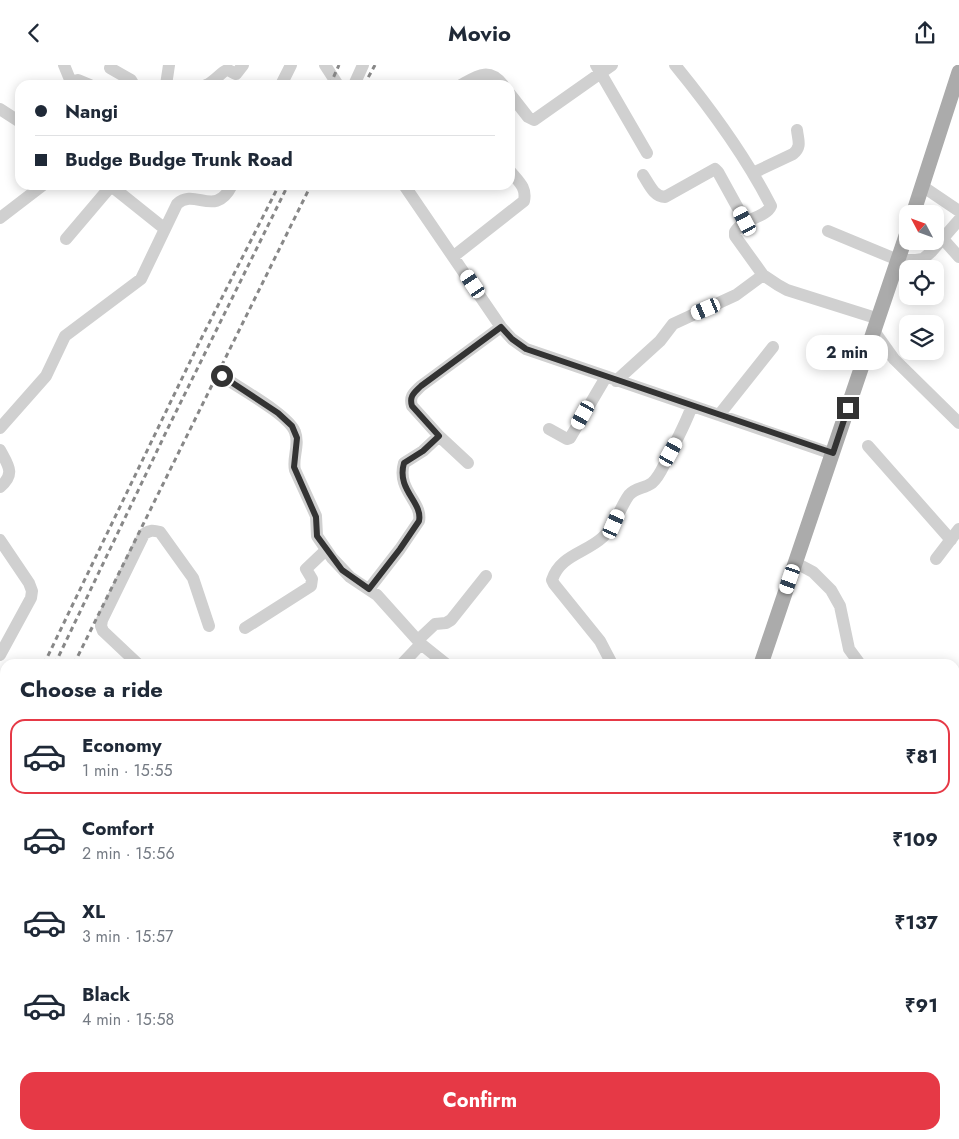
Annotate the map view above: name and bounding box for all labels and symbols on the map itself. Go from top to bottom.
car [731,204,758,238]
north arrow [899,205,944,250]
car [458,267,487,301]
car [689,296,722,322]
callout: 2 min [807,335,889,371]
route start [211,365,233,387]
route end [837,397,859,419]
car [569,398,596,432]
car [657,435,684,469]
car [601,507,626,541]
car [778,562,801,596]

